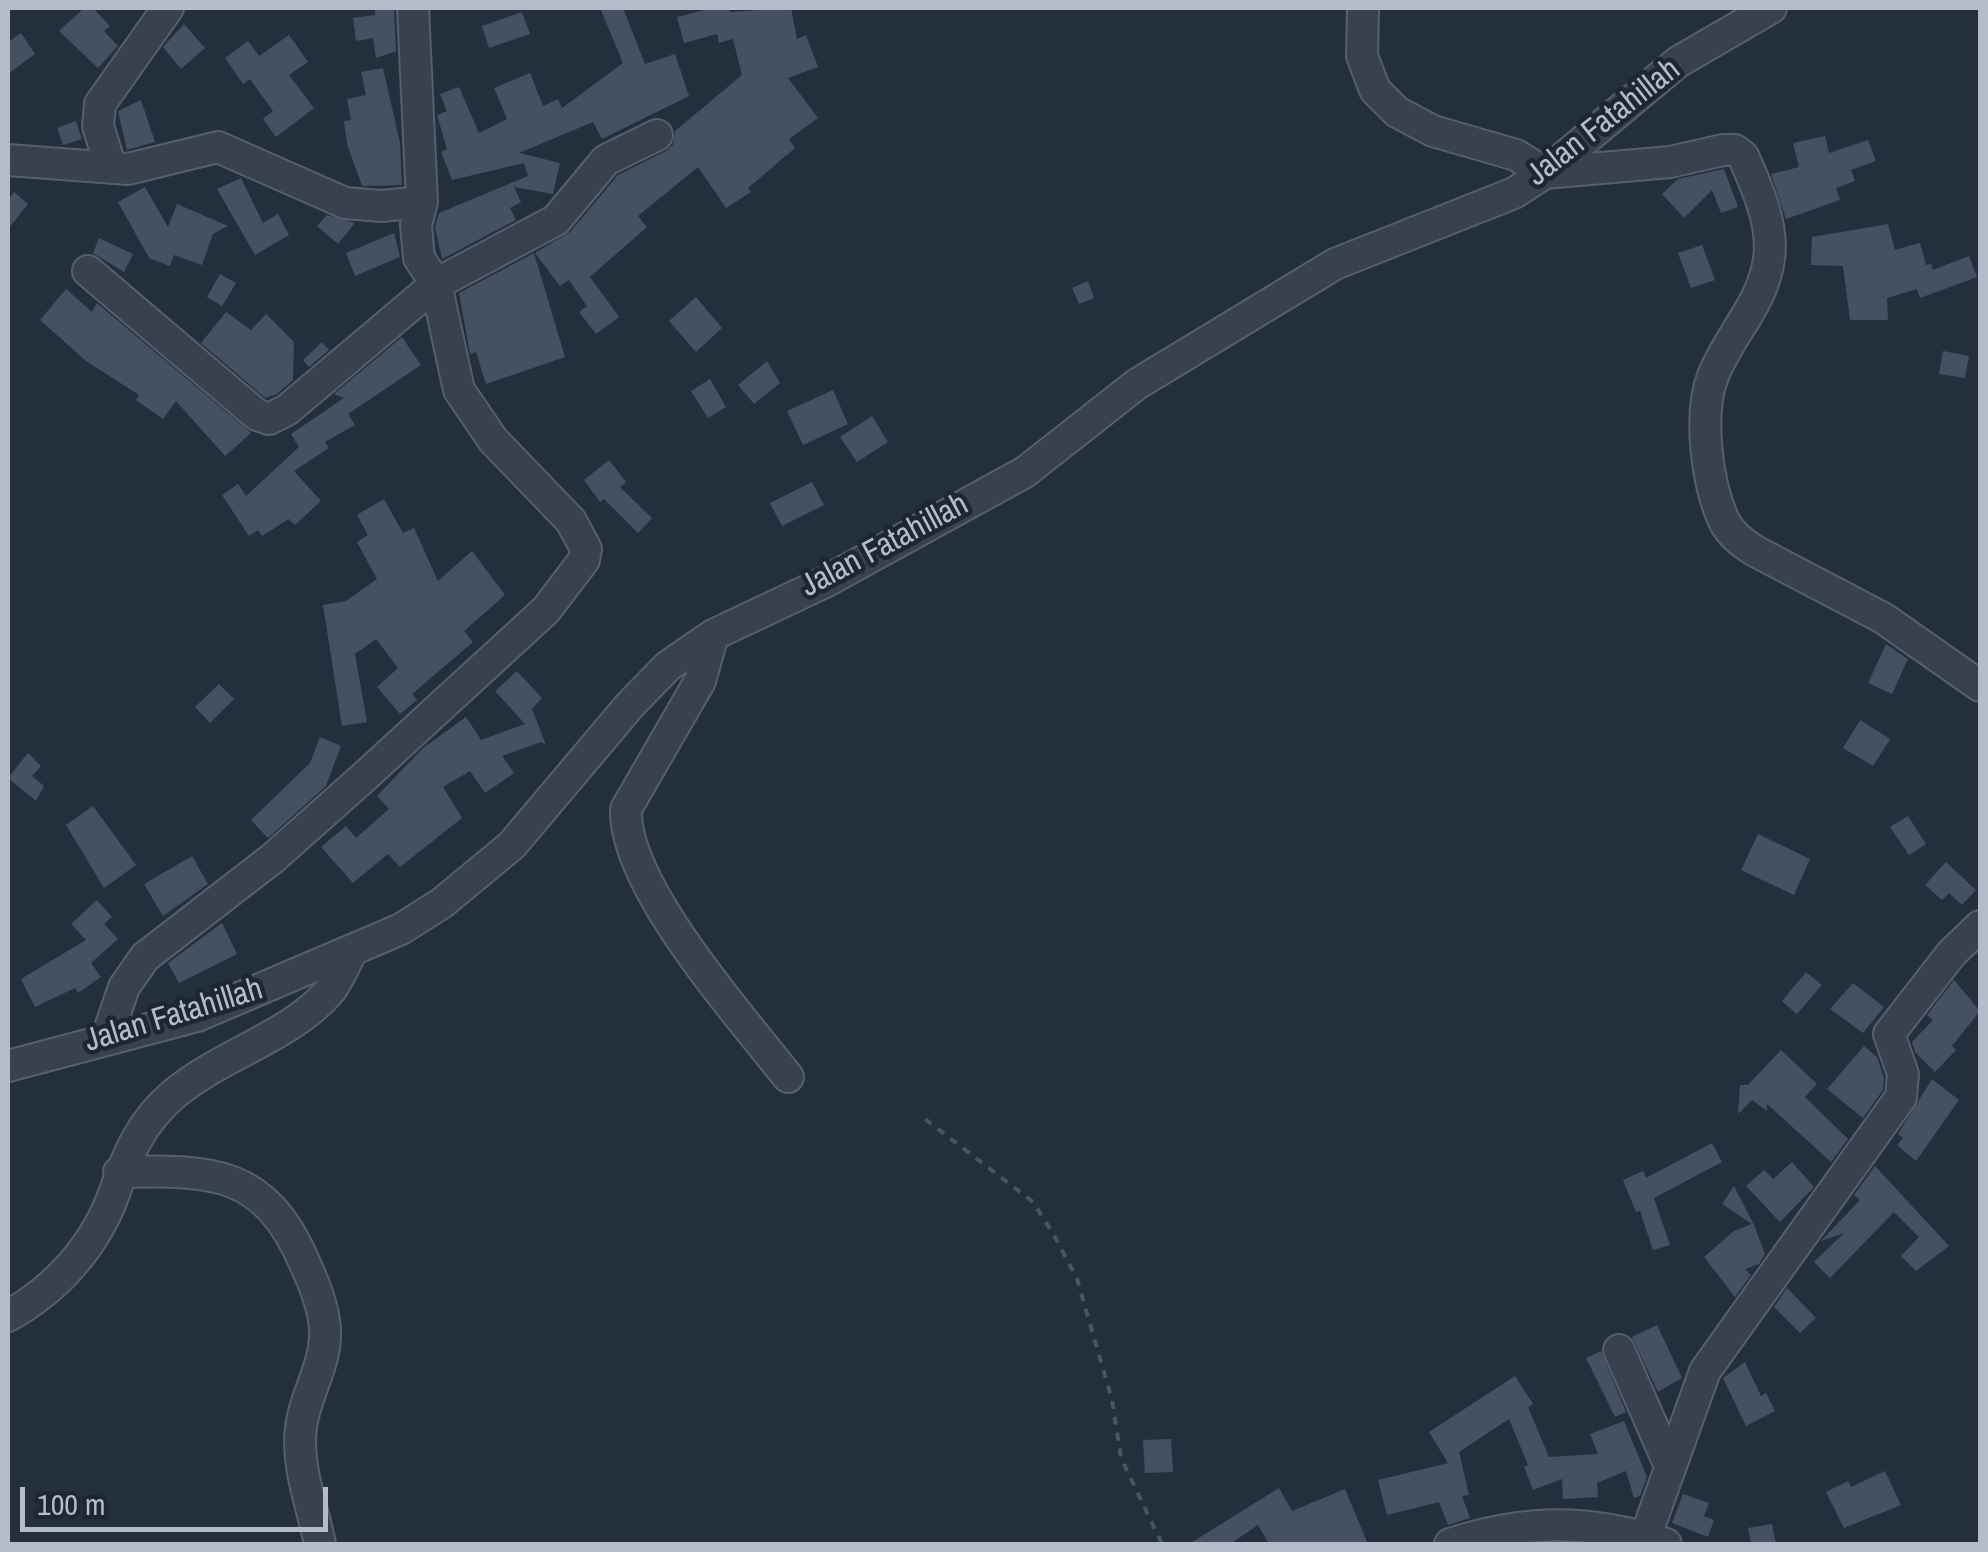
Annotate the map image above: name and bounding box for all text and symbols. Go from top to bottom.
street label: Jalan Fatahillah [1520,51,1688,195]
street label: Jalan Fatahillah [795,486,975,606]
street label: Jalan Fatahillah [80,971,268,1061]
scale bar [25,1467,332,1529]
text: 100 m [37,1484,105,1524]

